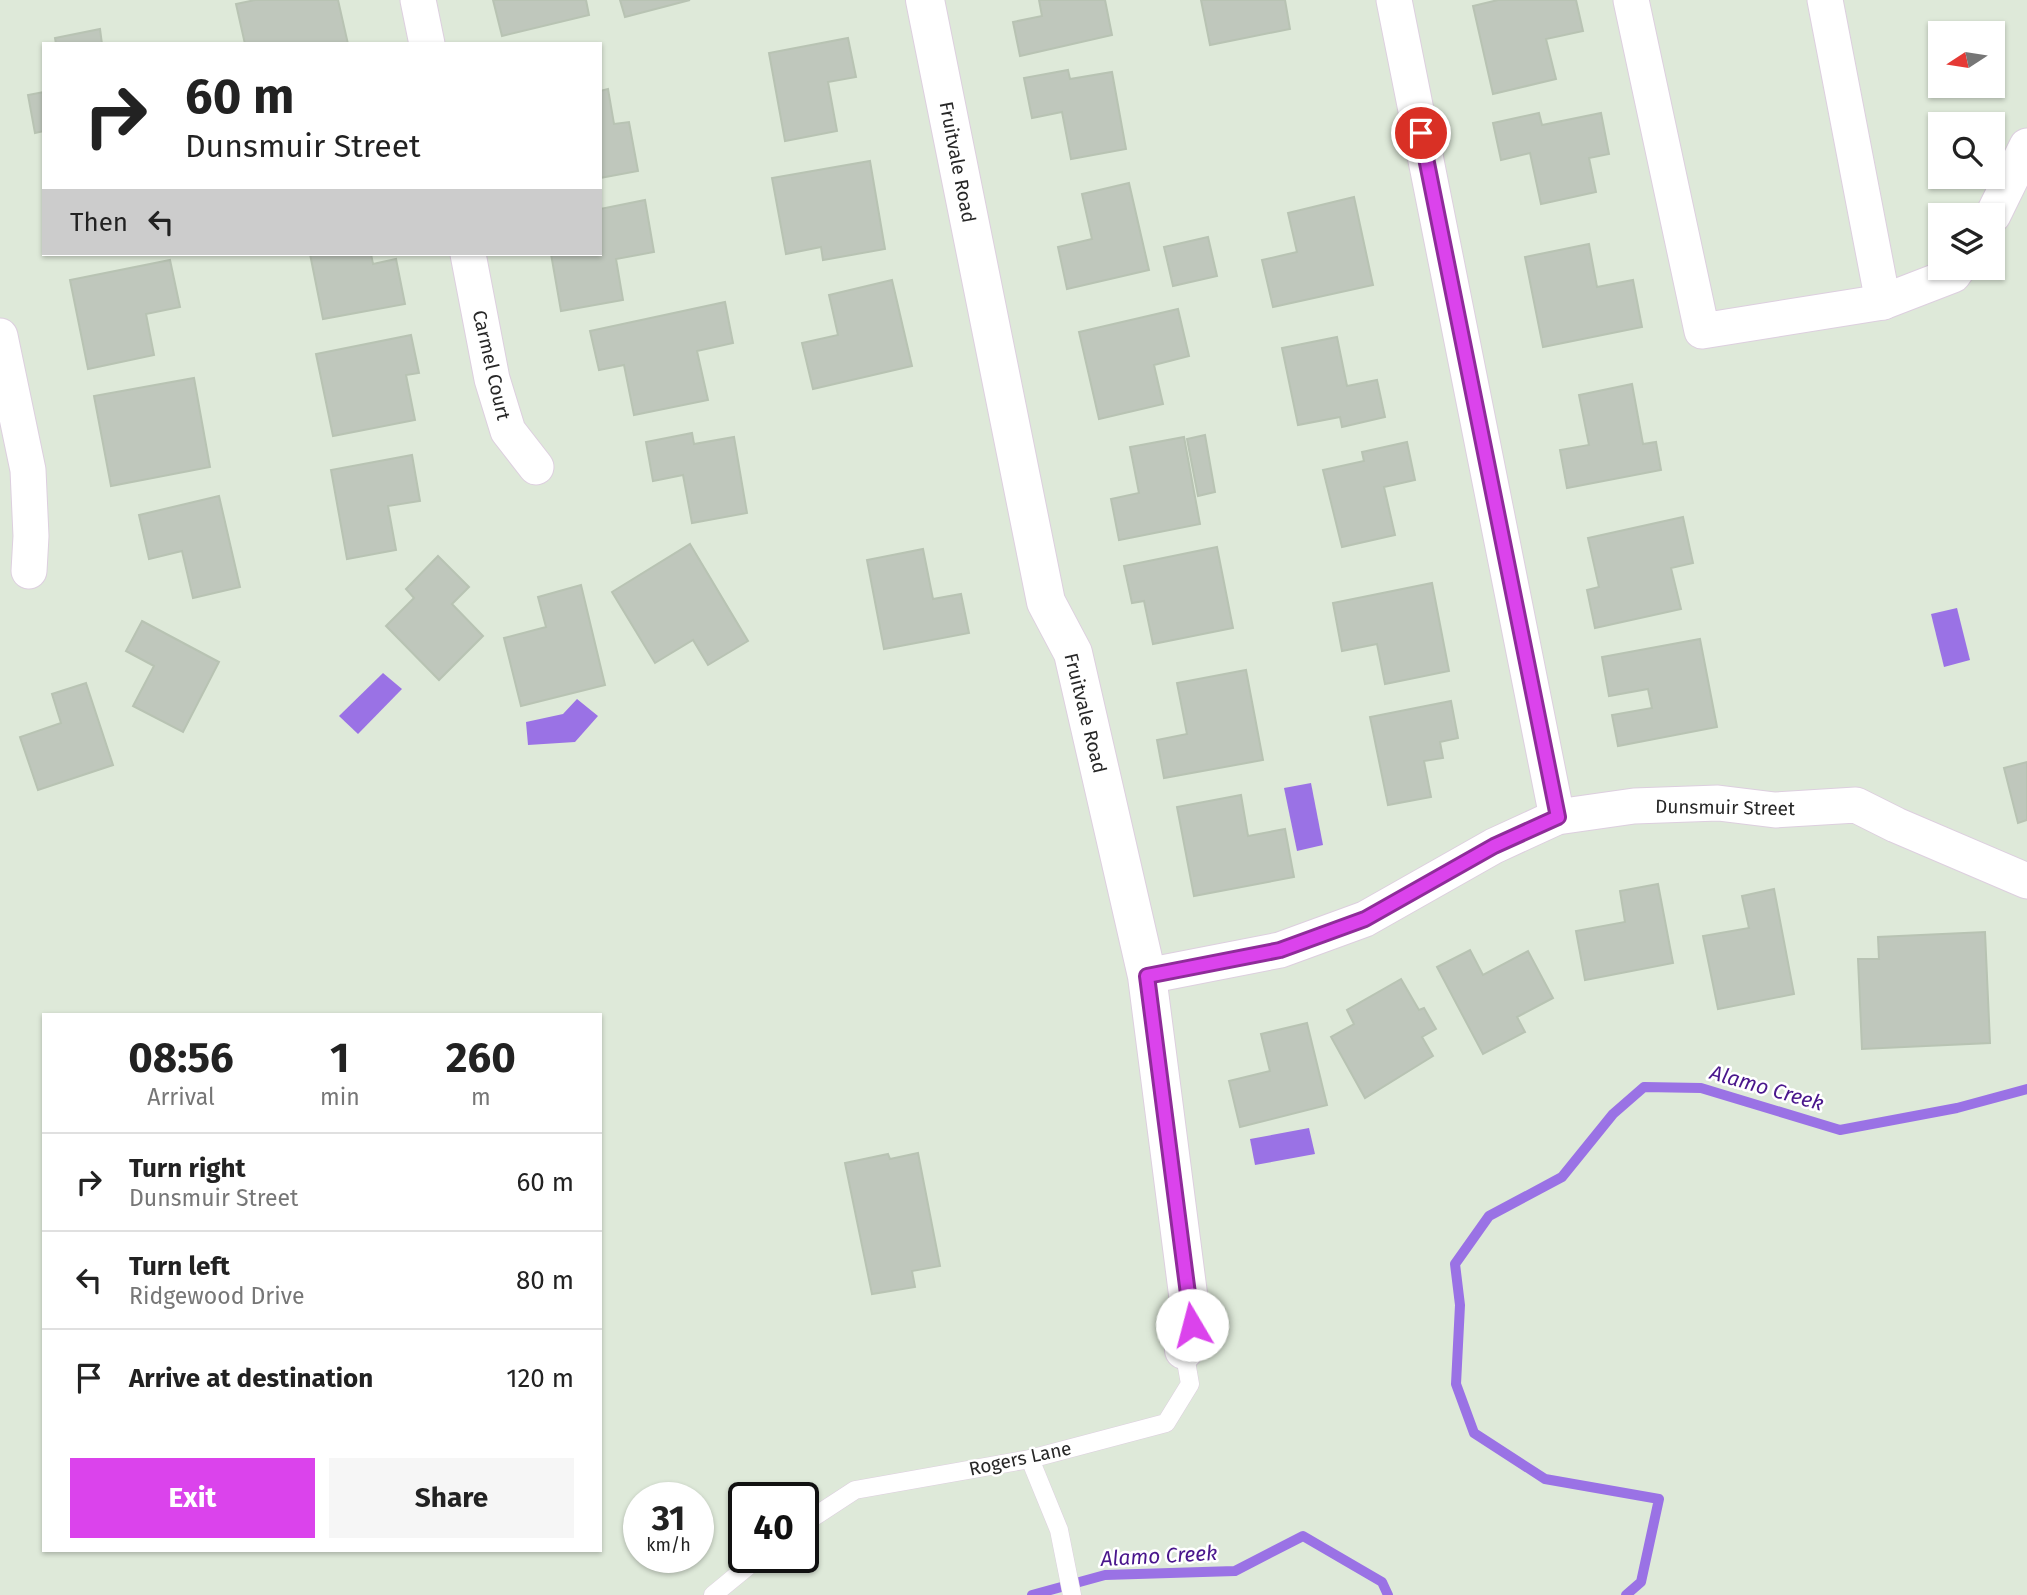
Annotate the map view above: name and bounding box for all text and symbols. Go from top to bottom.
north arrow [1928,21,2006,98]
map controls [1928,21,2005,280]
text: 60 m [185,67,294,126]
icon: right [70,70,161,161]
street label: Fruitvale Road [934,100,981,225]
pin [1391,103,1451,163]
button: search [1928,112,2005,189]
icon: arrive [1402,114,1440,152]
text: Dunsmuir Street [185,127,421,165]
icon: left [142,203,180,241]
button: layers [1928,203,2005,280]
text: Then [70,207,128,238]
street label: Carmel Court [468,308,515,422]
street label: Fruitvale Road [1059,651,1112,776]
street label: Dunsmuir Street [1655,795,1795,820]
text: 08:56 [128,1033,234,1083]
text: 1 [330,1033,350,1083]
text: 260 [446,1033,516,1083]
water label: Alamo Creek [1706,1059,1827,1117]
text: Arrival [147,1083,215,1111]
text: min [320,1083,360,1111]
text: m [471,1083,491,1111]
text: Turn right [129,1153,246,1184]
icon: right [70,1163,108,1201]
text: 60 m [516,1167,574,1198]
text: Dunsmuir Street [129,1184,298,1212]
text: Turn left [129,1251,230,1282]
icon: left [70,1261,108,1299]
text: 80 m [516,1265,574,1296]
text: Ridgewood Drive [129,1282,304,1310]
position arrow [1155,1288,1229,1362]
icon: arrive [70,1359,108,1397]
text: Arrive at destination [129,1363,373,1394]
text: 120 m [506,1363,574,1394]
street label: Rogers Lane [967,1436,1074,1481]
button: Exit [70,1458,315,1538]
button: Share [329,1458,574,1538]
speed limit sign: 40 [728,1482,819,1573]
text: 31 [652,1497,685,1539]
text: km/h [646,1534,691,1556]
water label: Alamo Creek [1099,1540,1218,1572]

